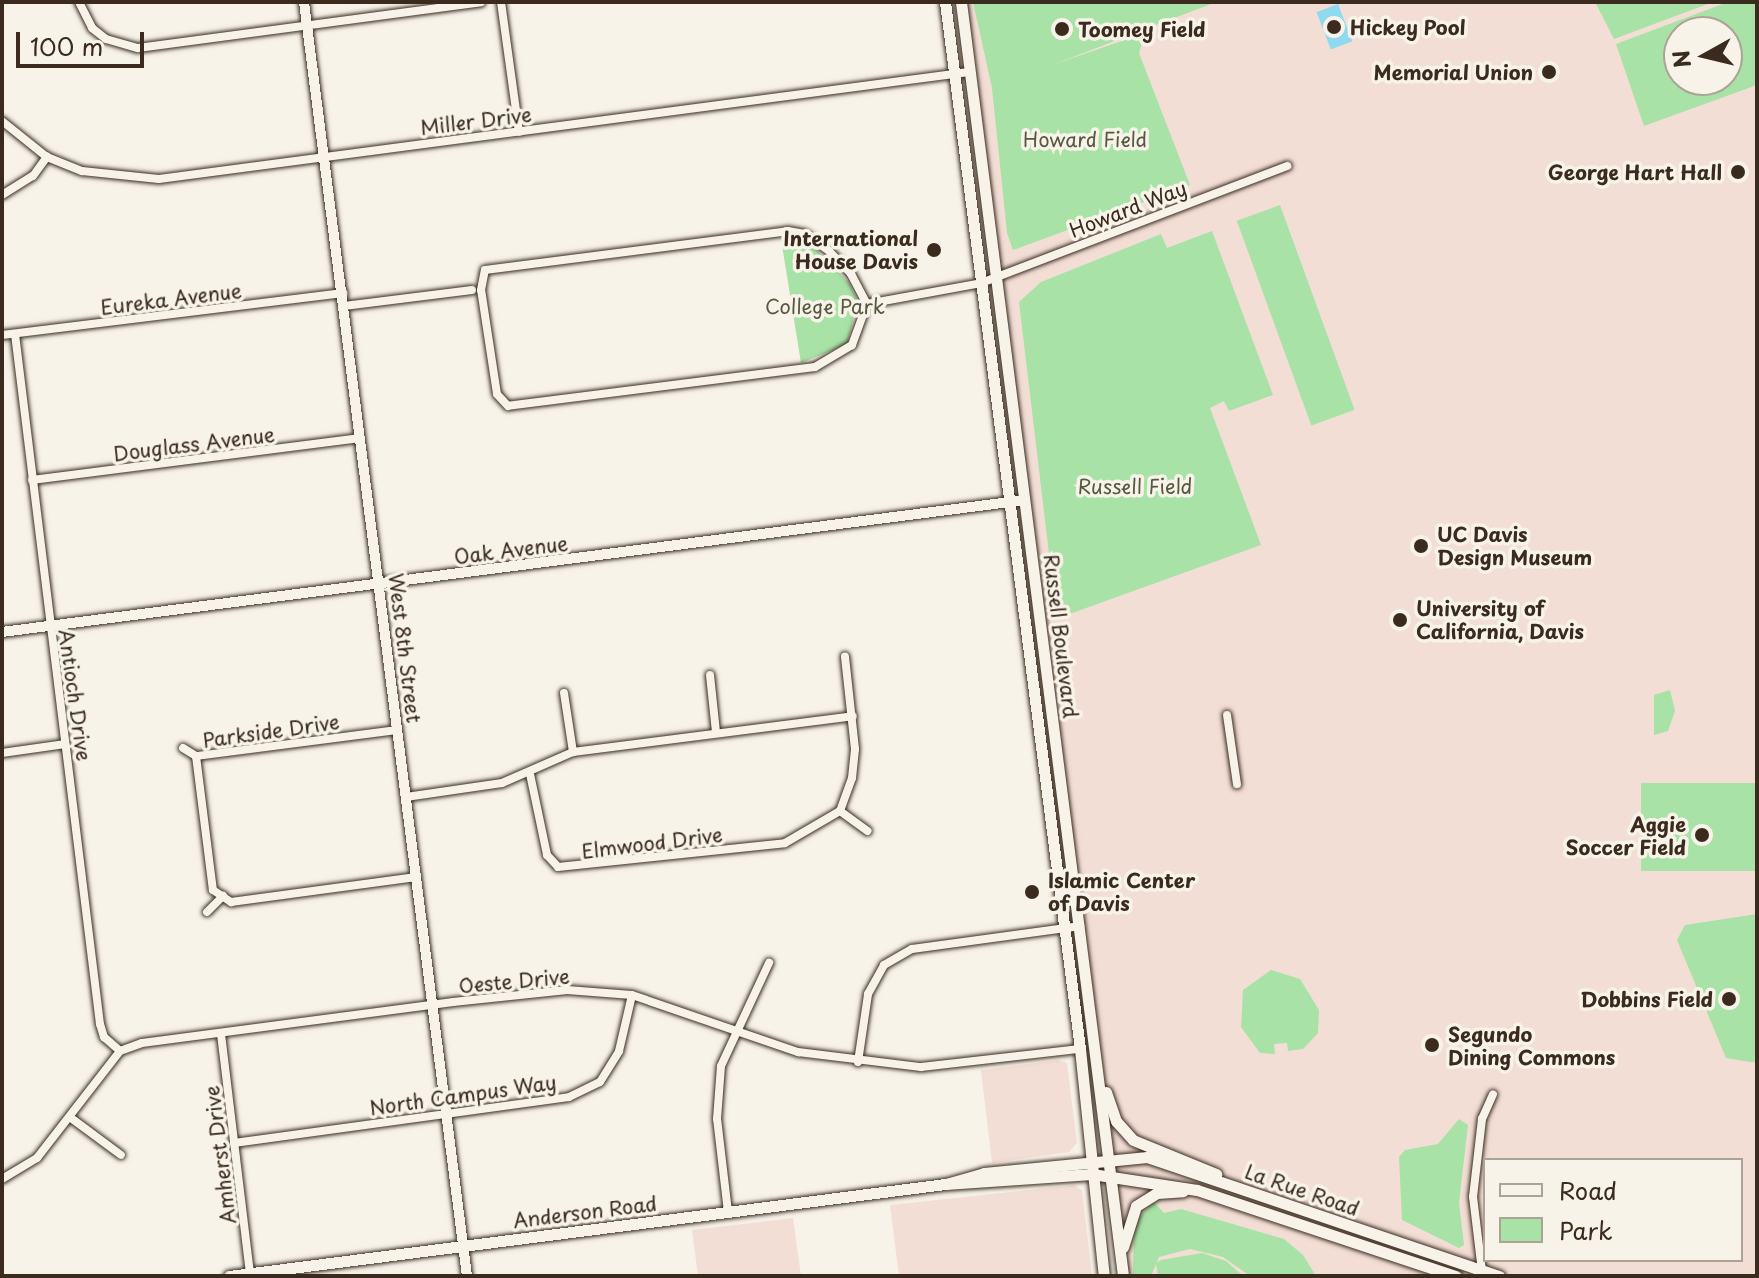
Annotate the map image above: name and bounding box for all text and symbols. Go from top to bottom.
place label: Hickey Pool [1350,15,1466,39]
scale bar [20,16,148,66]
north arrow [1663,16,1743,96]
place label: Toomey Field [1078,17,1206,41]
marker: Hickey Pool [1325,18,1343,36]
marker: Toomey Field [1053,20,1071,38]
text: 100 m [30,28,103,64]
text: N [1663,48,1698,70]
place label: Memorial Union [1373,60,1533,84]
marker: Memorial Union [1540,63,1558,81]
street label: Miller Drive [418,102,534,140]
park label: Howard Field [1022,127,1148,151]
place label: George Hart Hall [1547,160,1722,184]
marker: George Hart Hall [1729,163,1747,181]
street label: Howard Way [1065,175,1191,243]
place label: International House Davis [783,226,918,273]
marker: International House Davis [925,241,943,259]
street label: Eureka Avenue [99,278,243,320]
park label: College Park [765,294,885,318]
street label: Douglass Avenue [113,422,275,466]
park label: Russell Field [1077,474,1193,498]
place label: UC Davis Design Museum [1437,522,1593,569]
street label: Oak Avenue [452,531,570,569]
marker: UC Davis Design Museum [1412,537,1430,555]
street label: Russell Boulevard [1039,552,1083,720]
street label: West 8th Street [384,571,426,725]
place label: University of California, Davis [1416,596,1586,643]
marker: University of California, Davis [1391,611,1409,629]
street label: Antioch Drive [54,628,96,762]
street label: Parkside Drive [201,710,341,752]
place label: Aggie Soccer Field [1565,812,1686,859]
street label: Elmwood Drive [580,822,724,864]
marker: Aggie Soccer Field [1693,826,1711,844]
place label: Islamic Center of Davis [1048,868,1195,915]
marker: Islamic Center of Davis [1023,883,1041,901]
street label: Oeste Drive [458,964,570,998]
place label: Dobbins Field [1580,987,1713,1011]
marker: Dobbins Field [1720,990,1738,1008]
place label: Segundo Dining Commons [1448,1022,1616,1069]
marker: Segundo Dining Commons [1423,1036,1441,1054]
street label: North Campus Way [367,1070,559,1120]
street label: Amherst Drive [200,1084,240,1226]
legend [1483,1158,1743,1262]
street label: La Rue Road [1240,1159,1364,1221]
text: Road [1559,1172,1617,1208]
street label: Anderson Road [511,1191,659,1233]
text: Park [1559,1212,1613,1248]

